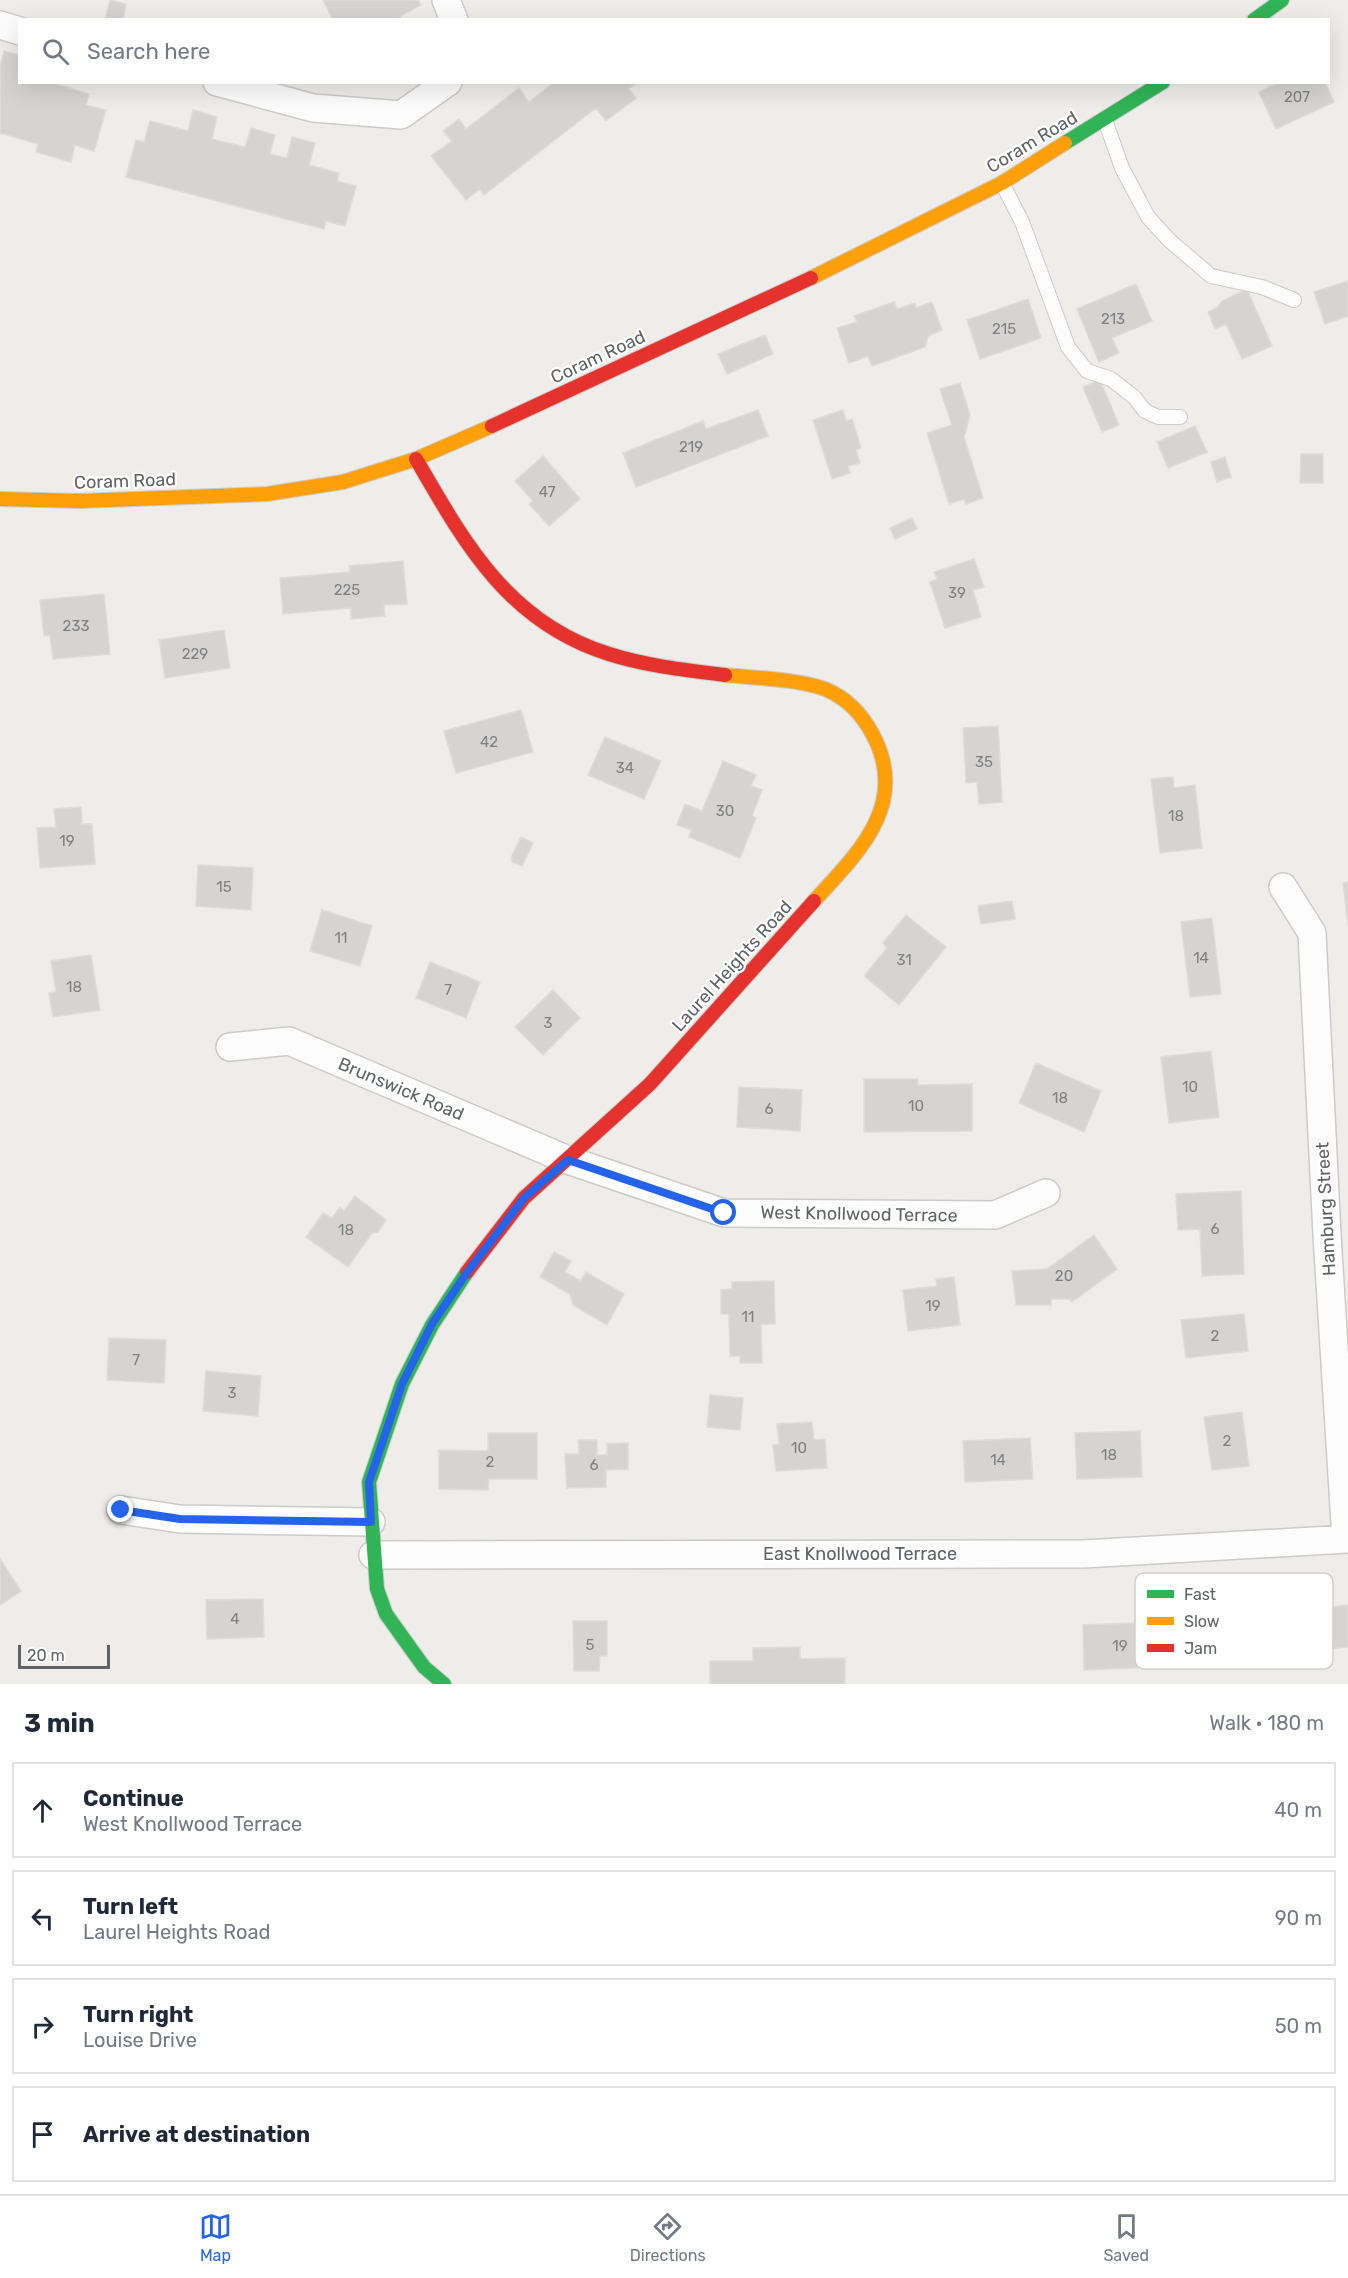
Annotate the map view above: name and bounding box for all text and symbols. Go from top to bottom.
search box [18,18,1330,84]
icon: search [39,35,72,68]
text: Search here [87,38,210,65]
house number: 207 [1284,88,1310,106]
street label: Coram Road [983,106,1081,178]
house number: 213 [1101,310,1125,328]
house number: 215 [992,320,1016,338]
street label: Coram Road [547,325,649,389]
house number: 219 [679,438,703,456]
street label: Coram Road [74,468,176,494]
house number: 47 [539,483,556,501]
house number: 225 [334,581,360,599]
house number: 39 [948,584,966,602]
house number: 233 [63,617,89,635]
house number: 229 [182,645,208,663]
house number: 42 [480,733,498,751]
house number: 35 [975,753,993,771]
house number: 34 [616,759,634,777]
house number: 30 [716,802,734,820]
house number: 18 [1168,807,1184,825]
house number: 19 [59,832,75,850]
house number: 15 [216,878,232,896]
street label: Laurel Heights Road [667,896,797,1036]
house number: 11 [335,929,347,947]
house number: 14 [1193,949,1209,967]
house number: 31 [896,951,912,969]
house number: 18 [66,978,82,996]
house number: 7 [444,981,452,999]
house number: 3 [543,1014,553,1032]
street label: Brunswick Road [335,1053,467,1125]
house number: 10 [1182,1078,1198,1096]
house number: 18 [1052,1089,1068,1107]
house number: 10 [908,1097,924,1115]
house number: 6 [764,1100,774,1118]
street label: Hamburg Street [1312,1141,1340,1277]
route start [710,1199,736,1225]
street label: West Knollwood Terrace [760,1201,958,1227]
house number: 6 [1210,1220,1220,1238]
house number: 18 [338,1221,354,1239]
house number: 20 [1055,1267,1073,1285]
house number: 19 [925,1297,941,1315]
house number: 11 [742,1308,754,1326]
house number: 2 [1211,1327,1220,1345]
house number: 7 [132,1351,140,1369]
house number: 3 [227,1384,237,1402]
house number: 2 [1223,1432,1232,1450]
house number: 10 [791,1439,807,1457]
house number: 18 [1101,1446,1117,1464]
house number: 14 [990,1451,1006,1469]
house number: 2 [486,1453,495,1471]
house number: 6 [589,1456,599,1474]
route end [107,1496,133,1522]
street label: East Knollwood Terrace [763,1543,957,1565]
legend [1135,1573,1333,1669]
text: Fast [1184,1585,1216,1604]
house number: 4 [230,1610,240,1628]
text: Slow [1184,1612,1220,1631]
house number: 5 [586,1636,595,1654]
house number: 19 [1112,1637,1128,1655]
text: Jam [1184,1639,1217,1658]
scale bar [18,1642,110,1670]
text: 20 m [27,1646,65,1665]
text: 3 min [24,1708,95,1739]
text: Walk · 180 m [1209,1711,1324,1735]
text: Continue [83,1785,184,1812]
icon: ahead [26,1794,59,1827]
text: 40 m [1274,1798,1322,1822]
text: West Knollwood Terrace [83,1812,302,1836]
text: Turn left [83,1893,178,1920]
icon: left [26,1902,59,1935]
text: 90 m [1275,1906,1322,1930]
text: Laurel Heights Road [83,1920,270,1944]
text: Turn right [83,2001,193,2028]
icon: right [26,2010,59,2043]
text: 50 m [1275,2014,1322,2038]
text: Louise Drive [83,2028,197,2052]
icon: arrive [26,2118,59,2151]
text: Arrive at destination [83,2121,310,2148]
tab: Map [199,2210,232,2265]
tab: Directions [630,2210,706,2265]
tab: Saved [1103,2210,1149,2265]

